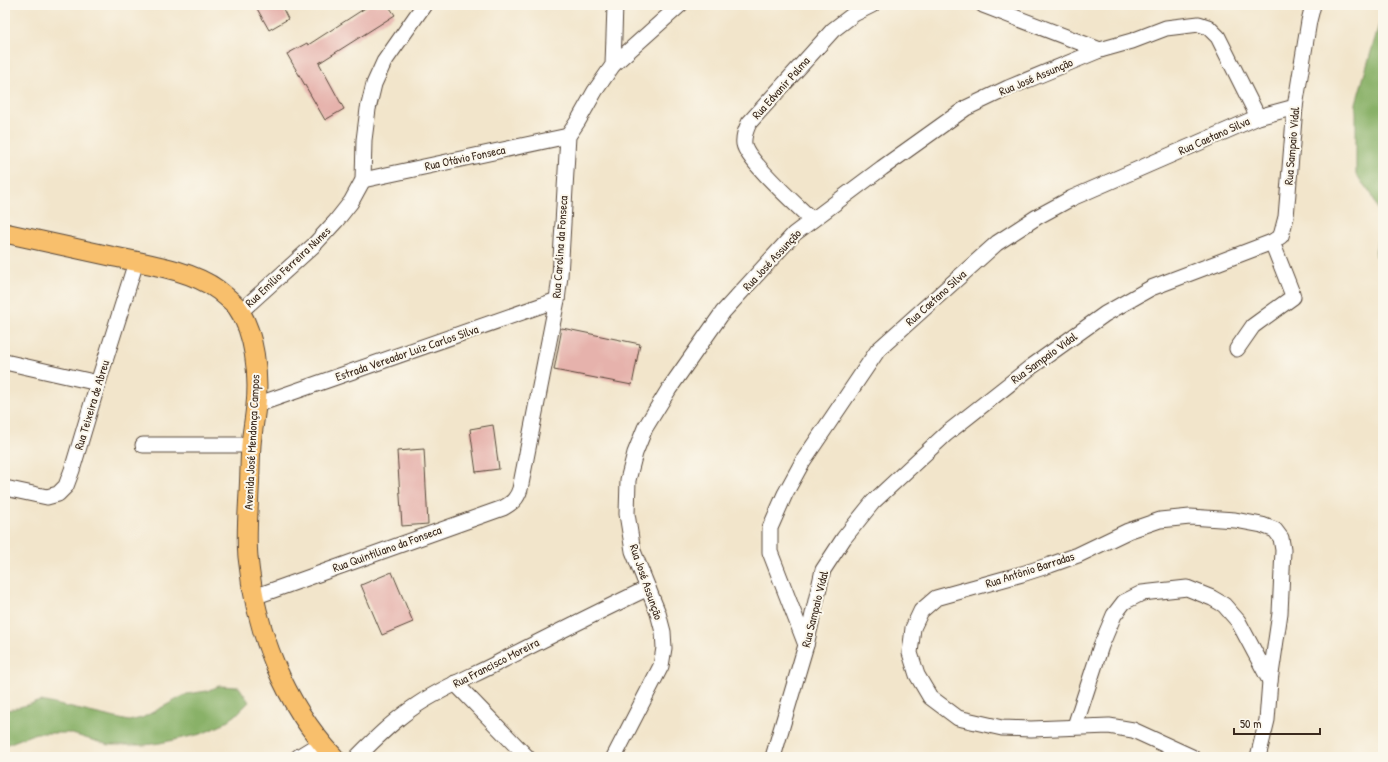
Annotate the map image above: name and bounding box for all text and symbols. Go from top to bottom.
street label: Rua Edvanir Palma [748,52,814,123]
street label: Rua José Assunção [996,53,1075,100]
street label: Rua Sampaio Vidal [1280,105,1303,186]
street label: Rua Caetano Silva [1175,112,1252,159]
street label: Rua Otávio Fonseca [423,141,507,174]
street label: Rua Carolina da Fonseca [547,195,572,299]
street label: Rua Emílio Ferreira Nunes [241,222,334,311]
street label: Rua José Assunção [739,225,805,294]
street label: Rua Caetano Silva [902,266,970,330]
street label: Estrada Vereador Luiz Carlos Silva [333,320,481,385]
street label: Rua Sampaio Vidal [1007,327,1081,387]
street label: Rua Teixeira de Abreu [70,358,113,452]
street label: Avenida José Mendonça Campos [239,373,264,510]
street label: Rua Quintiliano da Fonseca [330,521,444,576]
street label: Rua José Assunção [626,542,667,622]
street label: Rua Antônio Barradas [983,547,1077,592]
street label: Rua Sampaio Vidal [797,568,832,649]
street label: Rua Francisco Moreira [450,633,542,692]
scale bar [1234,710,1320,736]
text: 50 m [1240,715,1261,732]

